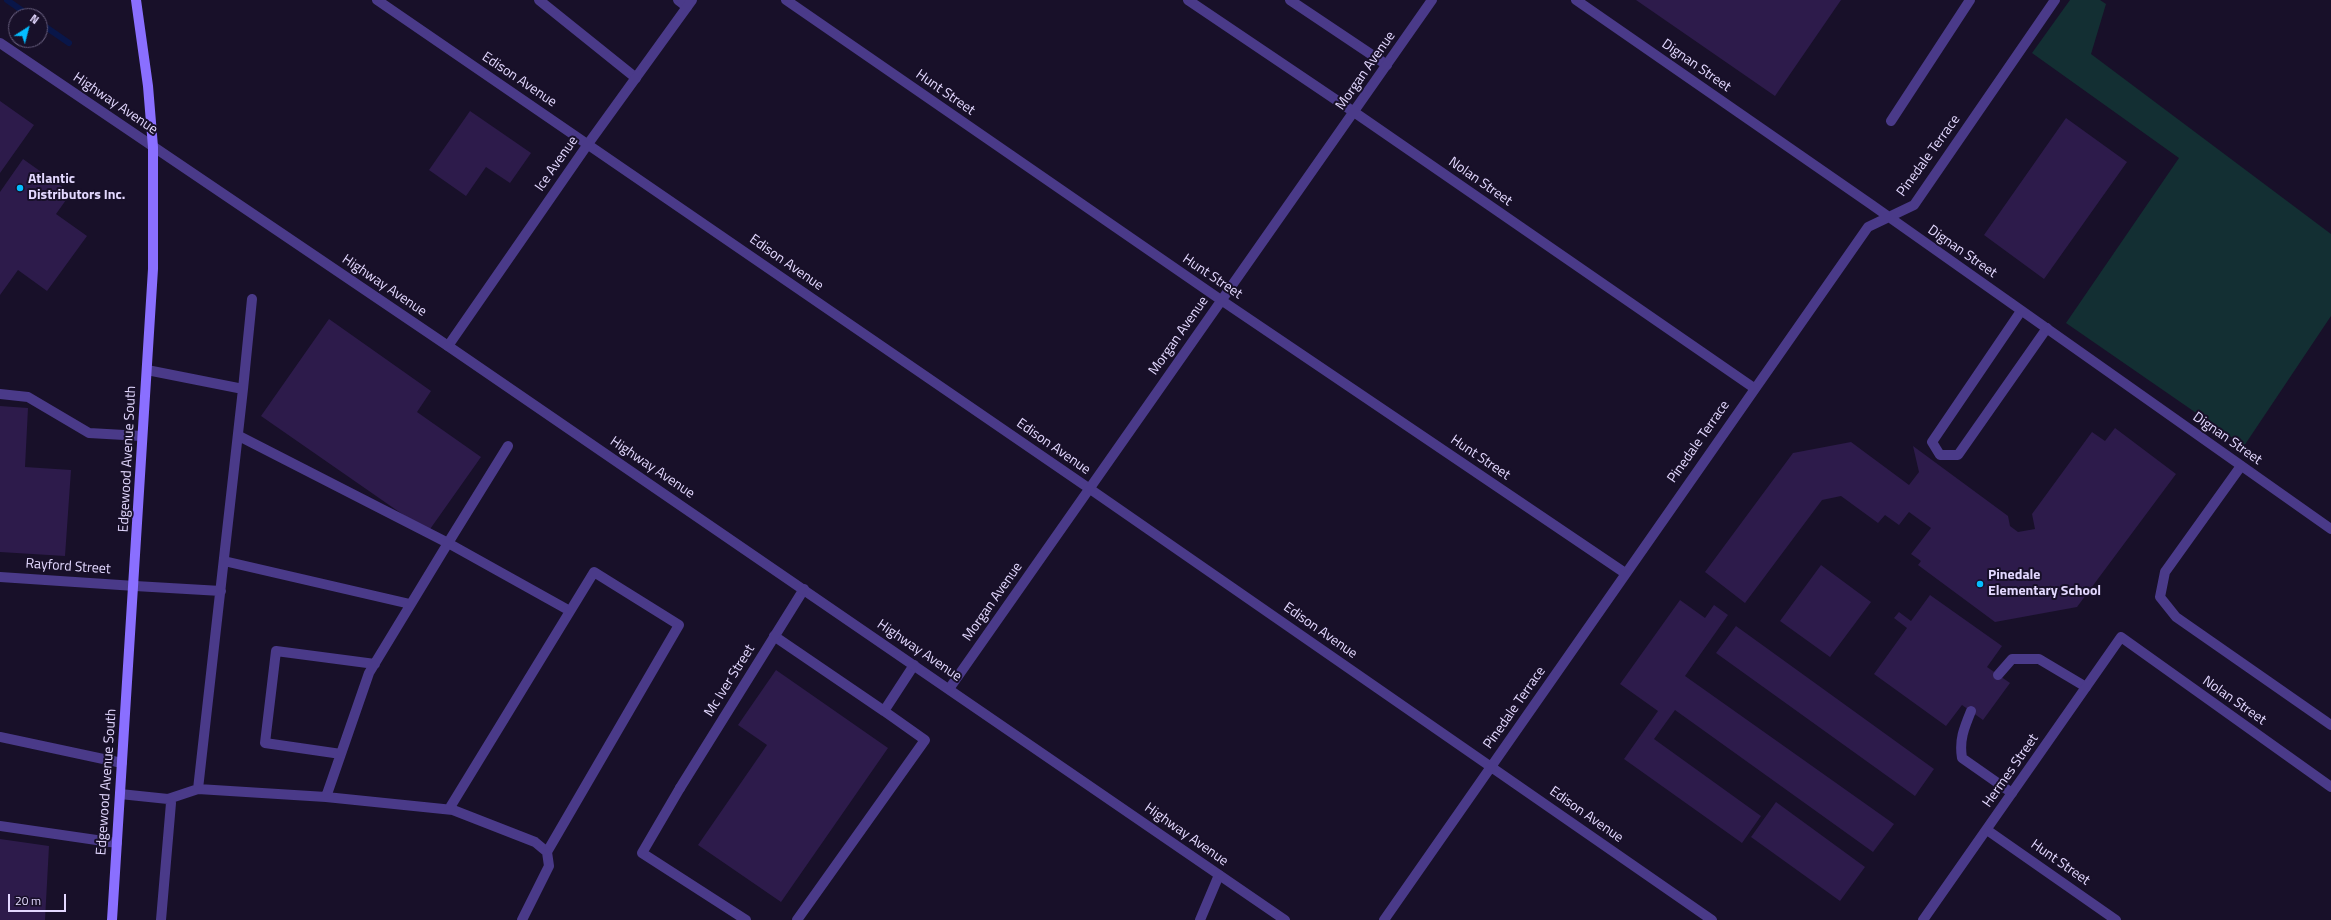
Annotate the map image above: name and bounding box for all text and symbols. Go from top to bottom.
north arrow [8,8,48,48]
text: N [27,10,42,28]
street label: Morgan Avenue [1333,28,1399,114]
street label: Dignan Street [1658,36,1734,96]
street label: Edison Avenue [478,49,560,111]
street label: Hunt Street [912,66,978,120]
street label: Highway Avenue [70,70,160,138]
street label: Pinedale Terrace [1894,112,1964,200]
street label: Ice Avenue [532,133,582,195]
street label: Nolan Street [1445,154,1515,210]
place label: Atlantic Distributors Inc. [28,172,125,204]
marker: Atlantic Distributors Inc. [15,183,25,193]
street label: Dignan Street [1924,222,2000,282]
street label: Edison Avenue [746,231,826,295]
street label: Hunt Street [1179,251,1245,303]
street label: Highway Avenue [339,252,429,320]
street label: Morgan Avenue [1146,293,1212,379]
street label: Edgewood Avenue South [116,385,140,533]
street label: Pinedale Terrace [1664,398,1734,486]
street label: Dignan Street [2189,409,2265,469]
street label: Edison Avenue [1013,415,1093,479]
street label: Hunt Street [1447,432,1513,484]
street label: Highway Avenue [607,434,697,502]
street label: Rayford Street [25,556,111,578]
street label: Morgan Avenue [960,559,1026,645]
place label: Pinedale Elementary School [1988,568,2101,600]
marker: Pinedale Elementary School [1975,579,1985,589]
street label: Edison Avenue [1280,599,1360,663]
street label: Highway Avenue [874,617,964,685]
street label: Mc Iver Street [701,642,759,720]
street label: Pinedale Terrace [1480,664,1550,752]
street label: Nolan Street [2199,673,2269,729]
street label: Edgewood Avenue South [94,708,120,856]
street label: Hermes Street [1980,731,2042,811]
street label: Edison Avenue [1546,783,1626,847]
street label: Highway Avenue [1141,800,1231,870]
street label: Hunt Street [2027,836,2093,890]
scale bar [10,886,68,912]
text: 20 m [15,891,41,910]

